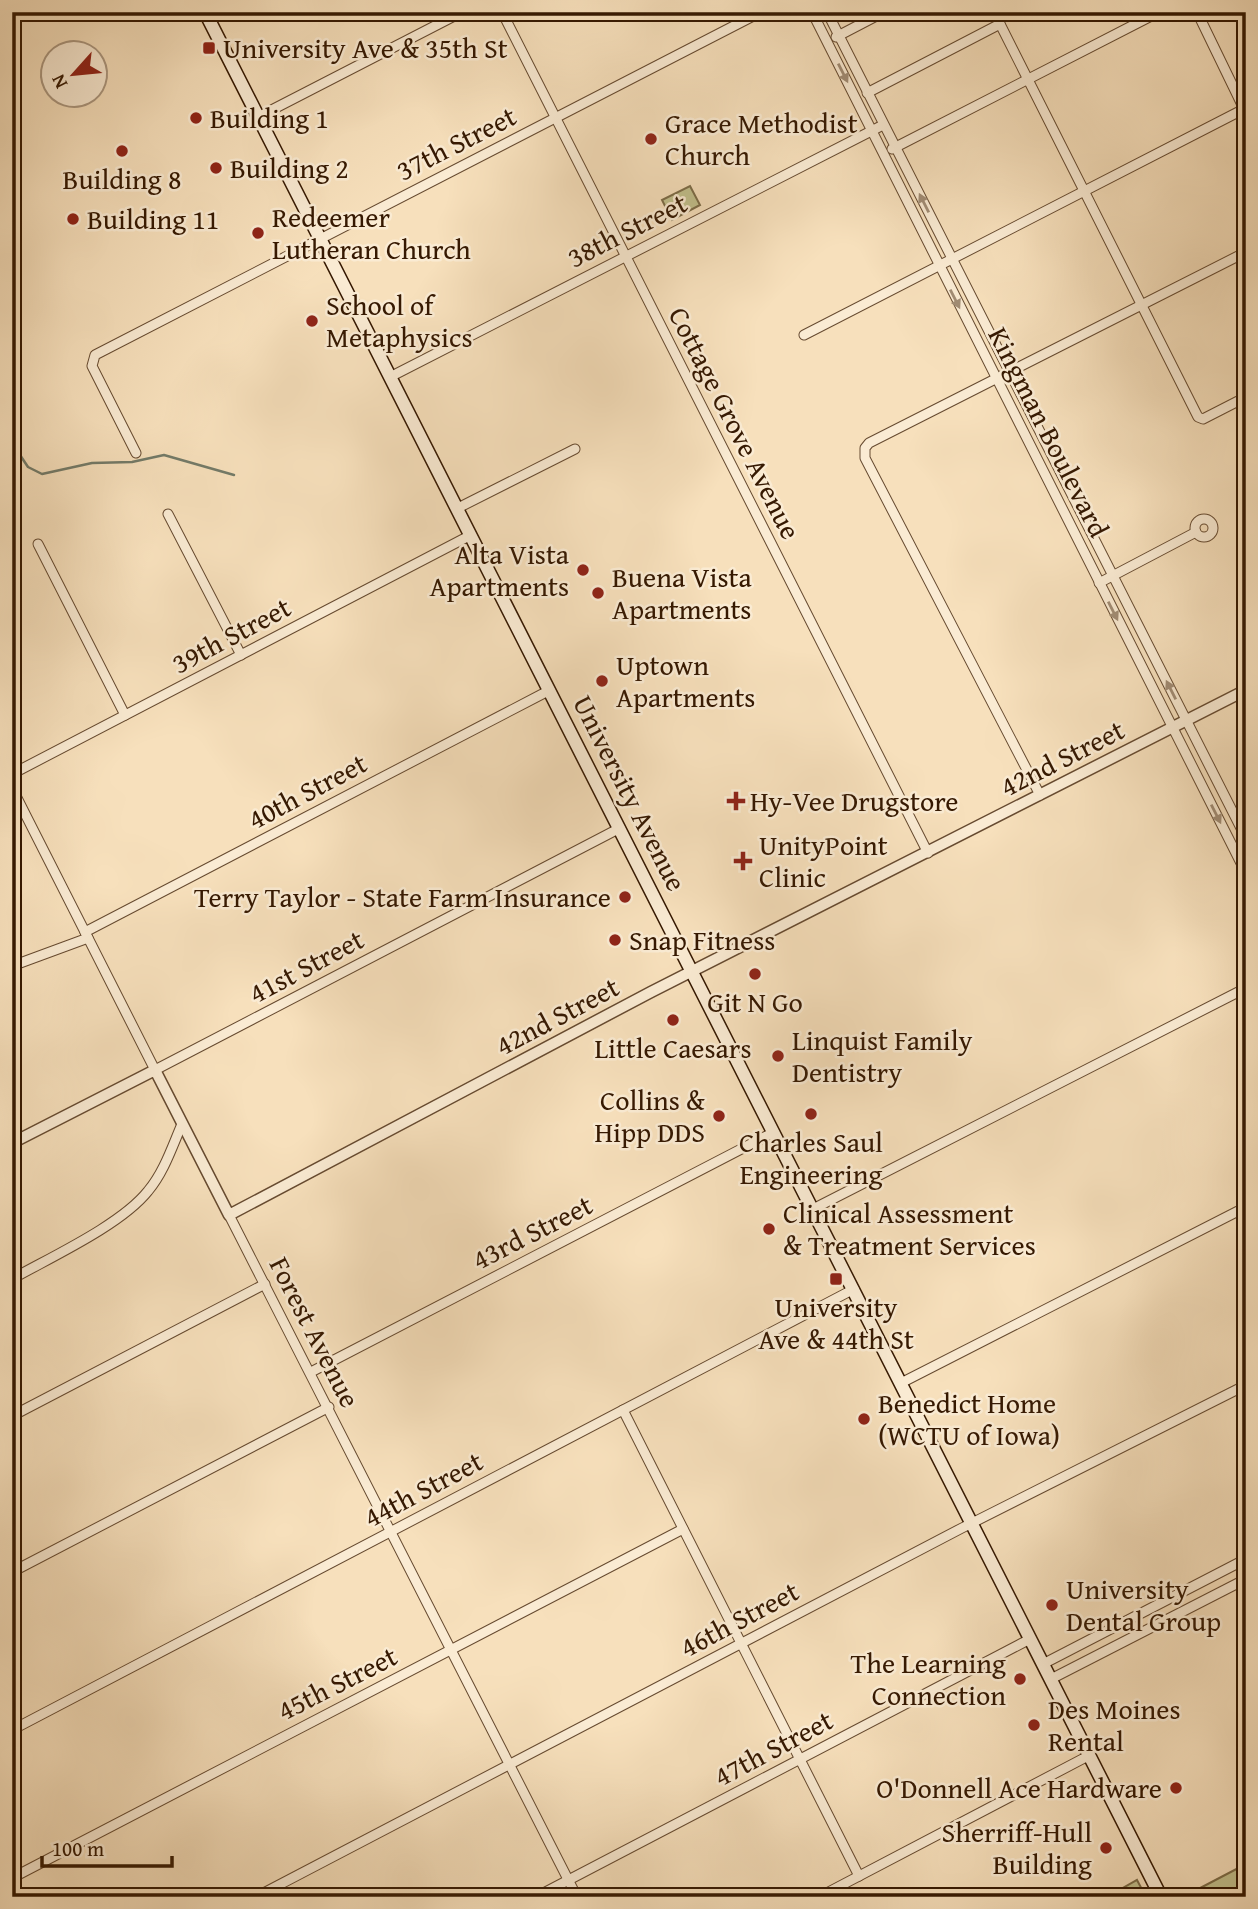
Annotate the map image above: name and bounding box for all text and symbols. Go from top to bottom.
place label: University Ave & 35th St [223,27,508,68]
north arrow [38,38,108,108]
marker: University Ave & 35th St [201,40,217,56]
one-way arrow [837,63,848,83]
text: N [43,69,74,94]
street label: 37th Street [389,95,523,190]
place label: Building 1 [210,97,329,138]
place label: Grace Methodist Church [665,102,858,175]
marker: Building 1 [188,110,204,126]
marker: Grace Methodist Church [643,131,659,147]
marker: Building 8 [114,143,130,159]
place label: Building 2 [230,147,349,188]
place label: Building 8 [63,158,181,199]
marker: Building 2 [208,160,224,176]
street label: 38th Street [560,182,694,277]
one-way arrow [918,193,929,213]
place label: Redeemer Lutheran Church [272,196,471,269]
place label: Building 11 [87,198,219,239]
marker: Building 11 [65,211,81,227]
marker: Redeemer Lutheran Church [250,225,266,241]
place label: School of Metaphysics [326,284,473,357]
one-way arrow [949,289,961,309]
street label: Cottage Grove Avenue [659,300,812,546]
marker: School of Metaphysics [304,313,320,329]
street label: Kingman Boulevard [979,319,1120,544]
place label: Alta Vista Apartments [430,533,570,606]
place label: Buena Vista Apartments [612,556,752,629]
marker: Alta Vista Apartments [575,562,591,578]
marker: Buena Vista Apartments [590,585,606,601]
street label: 39th Street [164,586,298,683]
one-way arrow [1108,601,1119,621]
place label: Uptown Apartments [616,644,755,717]
marker: Uptown Apartments [594,673,610,689]
one-way arrow [1165,680,1176,700]
street label: University Avenue [563,688,698,898]
street label: 42nd Street [992,709,1131,806]
street label: 40th Street [240,742,374,839]
place label: Hy-Vee Drugstore [750,780,958,821]
marker: Hy-Vee Drugstore [728,793,744,809]
one-way arrow [1211,804,1222,824]
place label: UnityPoint Clinic [759,824,888,897]
marker: UnityPoint Clinic [733,851,753,871]
place label: Terry Taylor - State Farm Insurance [194,876,611,917]
marker: Terry Taylor - State Farm Insurance [617,889,633,905]
street label: 41st Street [241,918,371,1013]
place label: Snap Fitness [629,919,775,960]
marker: Snap Fitness [607,932,623,948]
street label: 42nd Street [488,966,626,1065]
marker: Git N Go [747,966,763,982]
place label: Git N Go [707,981,803,1022]
marker: Little Caesars [665,1012,681,1028]
place label: Linquist Family Dentistry [792,1019,973,1092]
place label: Little Caesars [594,1027,752,1068]
marker: Linquist Family Dentistry [770,1048,786,1064]
place label: Collins & Hipp DDS [594,1079,705,1152]
marker: Charles Saul Engineering [803,1106,819,1122]
marker: Collins & Hipp DDS [711,1108,727,1124]
place label: Charles Saul Engineering [739,1121,883,1194]
street label: 43rd Street [464,1184,599,1279]
place label: Clinical Assessment & Treatment Services [783,1192,1036,1265]
marker: Clinical Assessment & Treatment Services [761,1221,777,1237]
street label: Forest Avenue [260,1249,371,1414]
marker: University Ave & 44th St [828,1271,844,1287]
place label: University Ave & 44th St [758,1286,914,1359]
place label: Benedict Home (WCTU of Iowa) [878,1382,1060,1455]
marker: Benedict Home (WCTU of Iowa) [856,1411,872,1427]
street label: 44th Street [356,1440,490,1537]
place label: University Dental Group [1066,1568,1221,1641]
street label: 46th Street [672,1570,806,1667]
marker: University Dental Group [1044,1597,1060,1613]
street label: 45th Street [270,1635,404,1730]
place label: The Learning Connection [850,1642,1006,1715]
marker: The Learning Connection [1012,1671,1028,1687]
place label: Des Moines Rental [1048,1688,1181,1761]
street label: 47th Street [706,1699,840,1796]
marker: Des Moines Rental [1026,1717,1042,1733]
place label: O'Donnell Ace Hardware [876,1767,1162,1808]
marker: O'Donnell Ace Hardware [1168,1780,1184,1796]
place label: Sherriff-Hull Building [942,1811,1092,1884]
scale bar [42,1825,172,1869]
text: 100 m [52,1833,104,1864]
marker: Sherriff-Hull Building [1098,1840,1114,1856]

